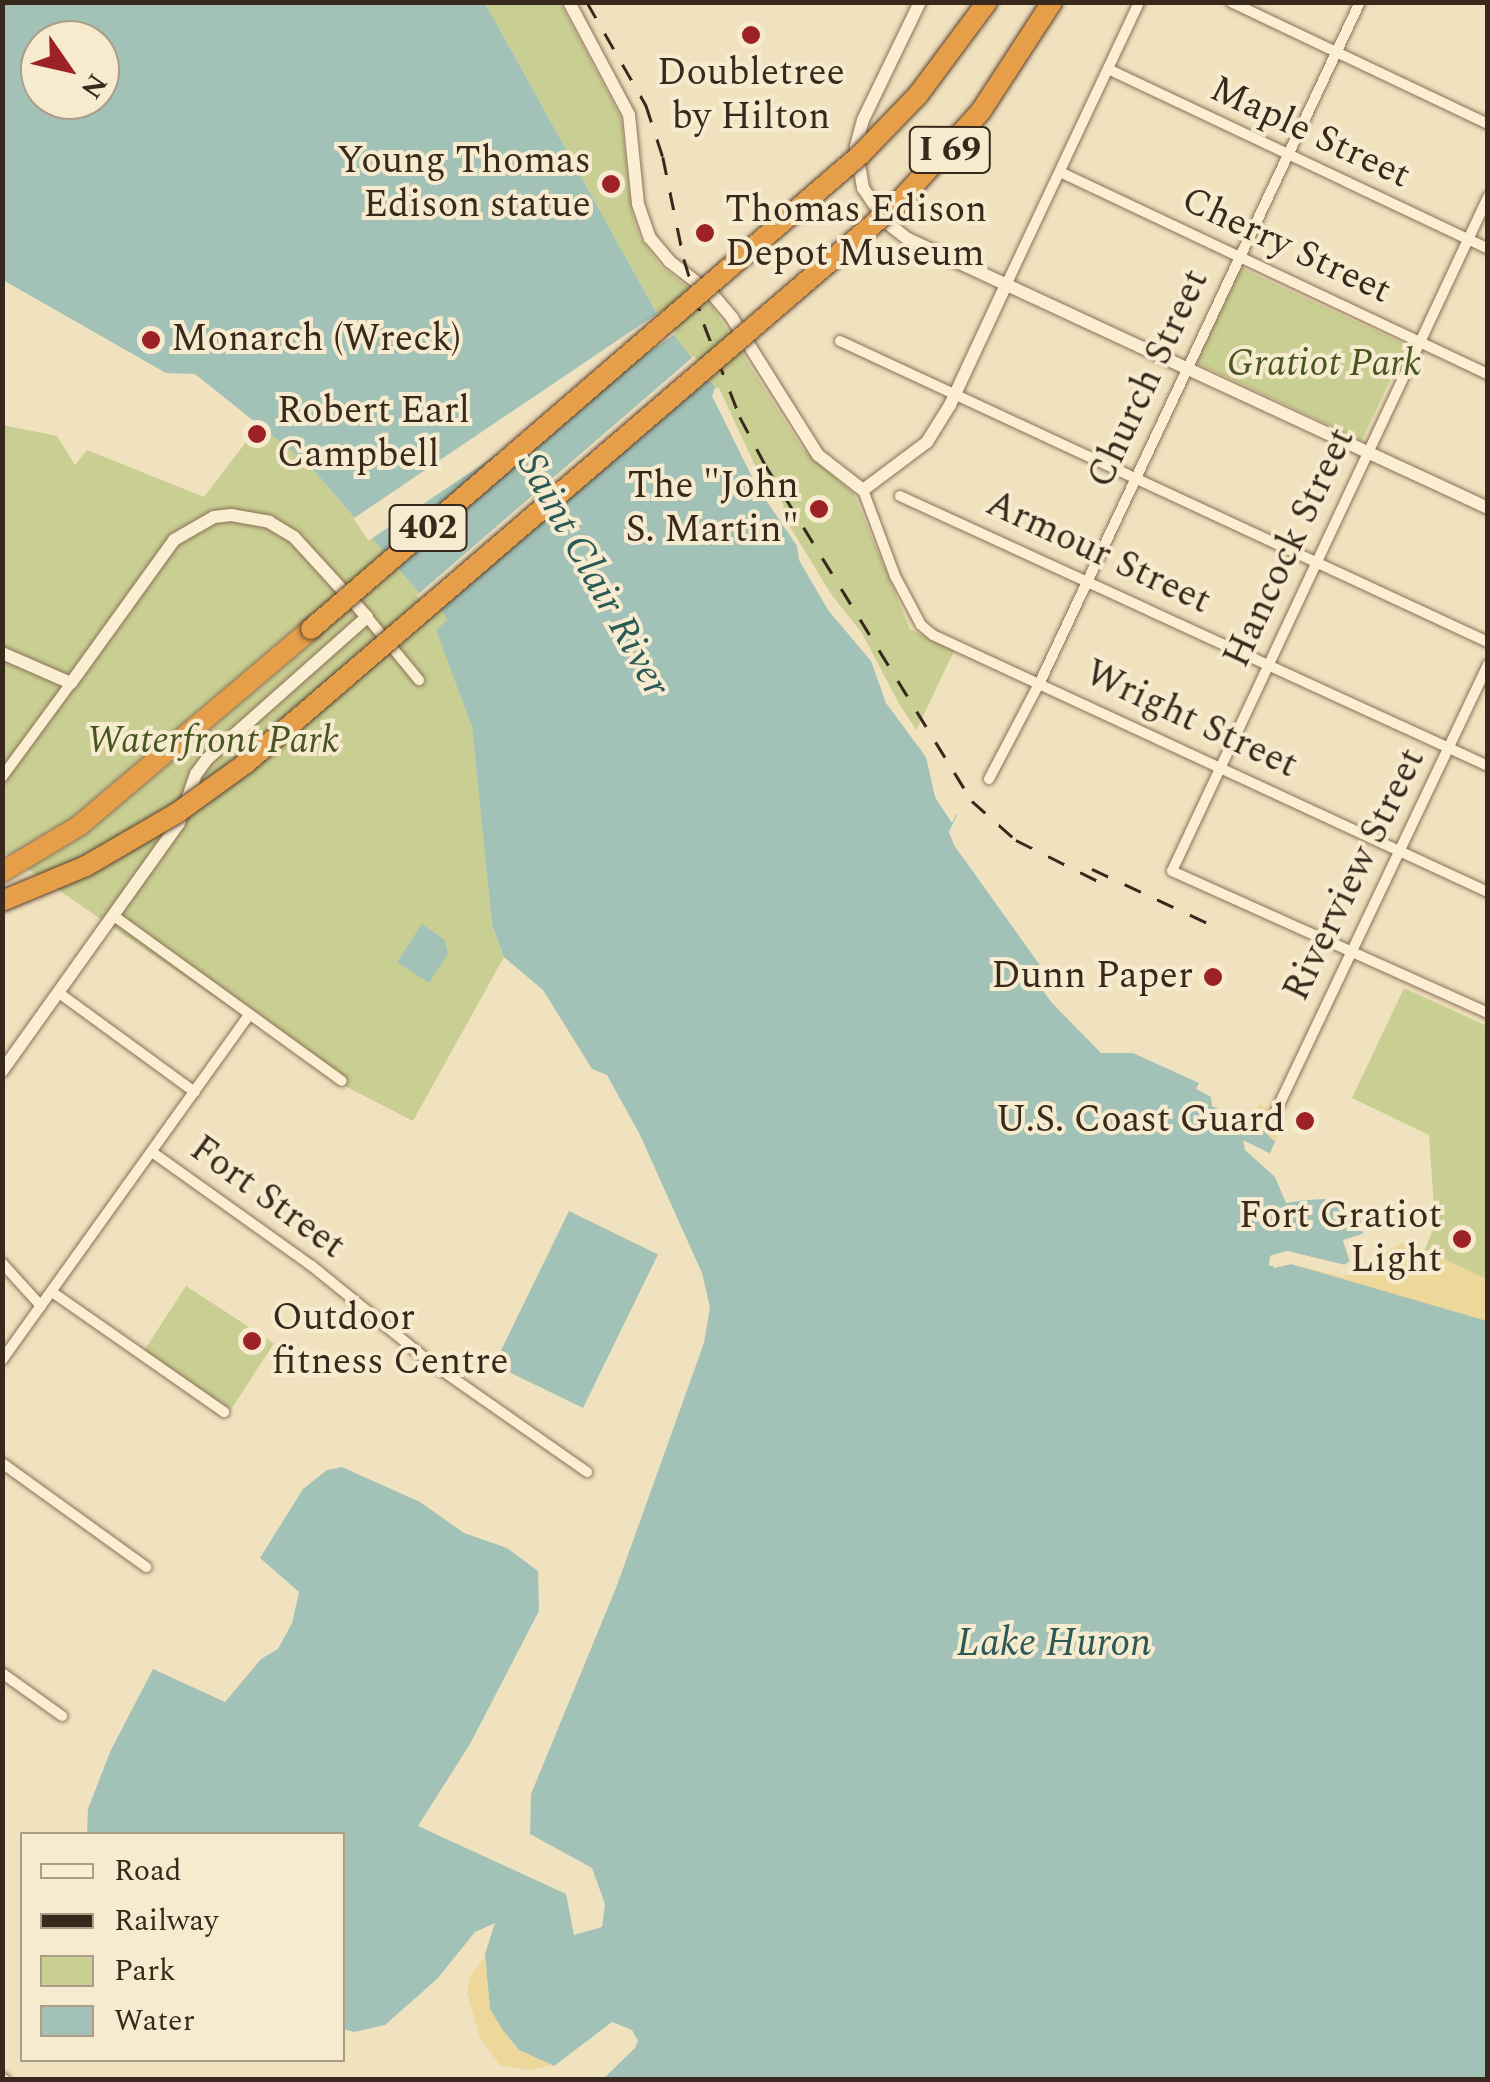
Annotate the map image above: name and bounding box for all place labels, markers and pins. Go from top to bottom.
marker: Doubletree by Hilton [740,24,762,46]
place label: Doubletree by Hilton [657,51,845,140]
place label: Young Thomas Edison statue [337,139,591,228]
marker: Young Thomas Edison statue [600,173,622,195]
place label: Thomas Edison Depot Museum [725,188,987,278]
marker: Thomas Edison Depot Museum [694,222,716,244]
place label: Monarch (Wreck) [171,317,461,363]
marker: Monarch (Wreck) [140,329,162,351]
place label: Robert Earl Campbell [277,389,470,478]
marker: Robert Earl Campbell [246,423,268,445]
place label: The "John S. Martin" [626,464,799,554]
marker: The "John S. Martin" [808,498,830,520]
place label: Dunn Paper [991,954,1193,1000]
marker: Dunn Paper [1202,966,1224,988]
place label: U.S. Coast Guard [996,1098,1285,1144]
marker: U.S. Coast Guard [1294,1110,1316,1132]
place label: Fort Gratiot Light [1239,1194,1442,1284]
marker: Fort Gratiot Light [1451,1228,1473,1250]
place label: Outdoor fitness Centre [272,1296,509,1386]
marker: Outdoor fitness Centre [241,1330,263,1352]

